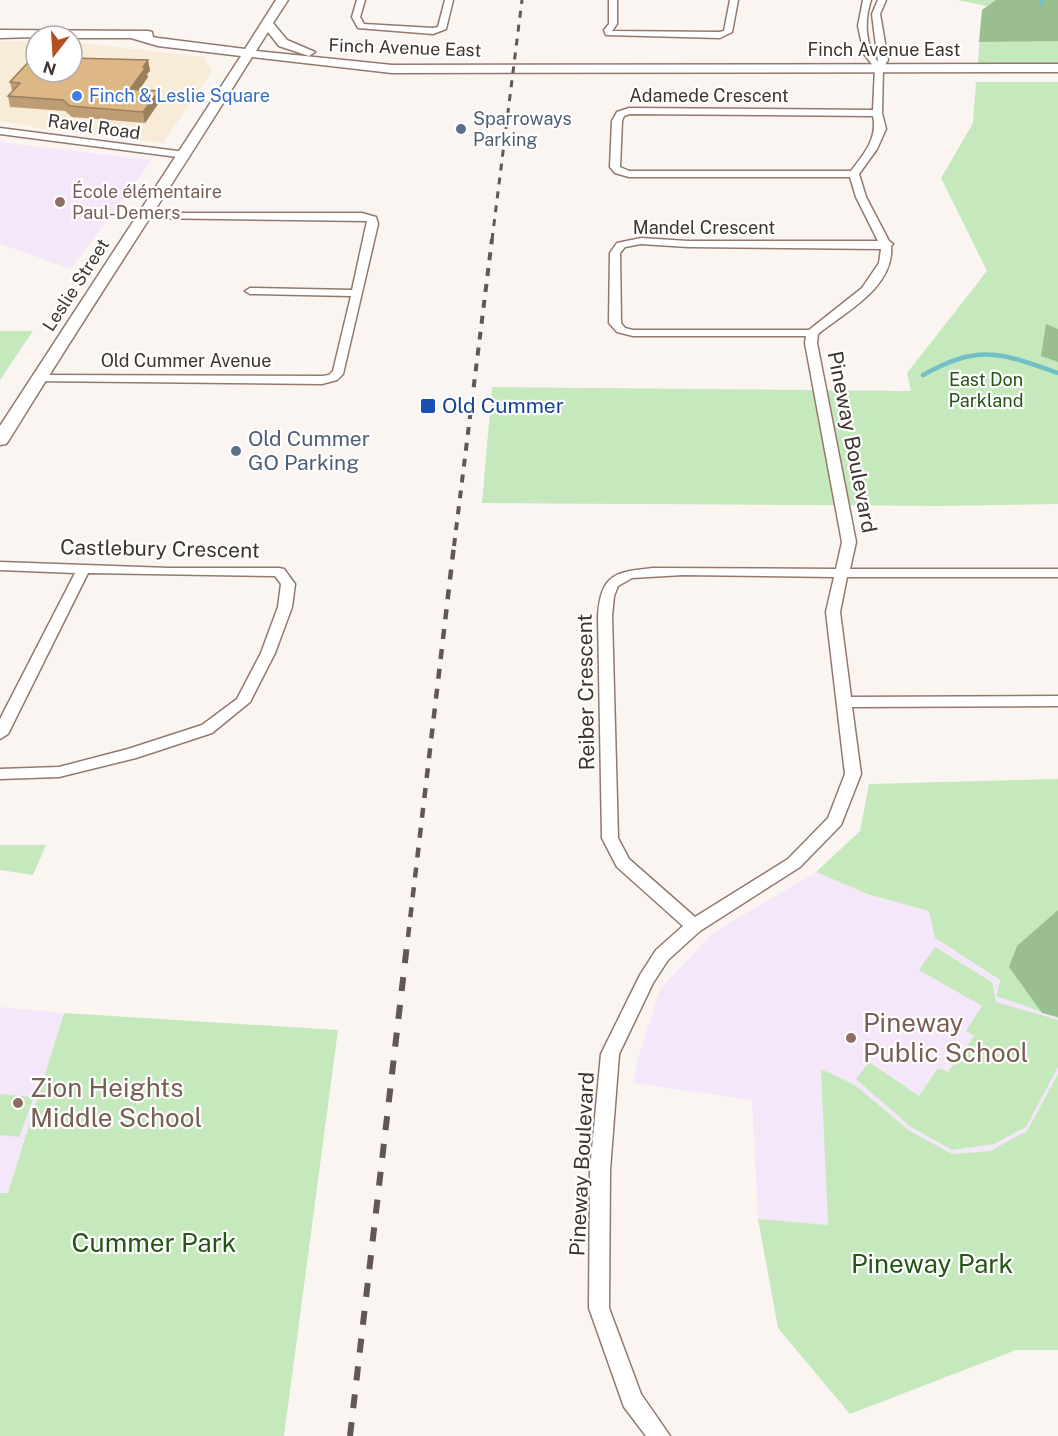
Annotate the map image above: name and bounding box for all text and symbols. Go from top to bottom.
north arrow [24,24,84,84]
street label: Finch Avenue East [328,34,482,61]
street label: Finch Avenue East [808,39,960,60]
text: N [41,57,59,79]
place label: Finch & Leslie Square [89,85,270,106]
street label: Adamede Crescent [629,85,789,106]
marker: Finch & Leslie Square [70,89,84,103]
place label: Sparroways Parking [473,108,572,150]
street label: Ravel Road [46,110,142,143]
marker: Sparroways Parking [454,122,468,136]
place label: École élémentaire Paul-Demers [72,180,222,223]
marker: École élémentaire Paul-Demers [53,195,67,209]
street label: Mandel Crescent [633,217,775,238]
street label: Leslie Street [38,235,113,335]
street label: Pineway Boulevard [823,349,882,535]
street label: Old Cummer Avenue [101,350,271,371]
park label: East Don Parkland [949,369,1023,411]
place label: Old Cummer [442,393,564,418]
marker: Old Cummer [419,397,437,415]
place label: Old Cummer GO Parking [248,426,370,475]
marker: Old Cummer GO Parking [229,444,243,458]
street label: Castlebury Crescent [60,534,260,563]
street label: Reiber Crescent [572,613,599,771]
place label: Pineway Public School [863,1007,1028,1068]
marker: Pineway Public School [844,1031,858,1045]
street label: Pineway Boulevard [564,1071,599,1257]
place label: Zion Heights Middle School [30,1072,202,1133]
marker: Zion Heights Middle School [11,1096,25,1110]
park label: Cummer Park [72,1227,236,1258]
park label: Pineway Park [851,1248,1013,1279]

